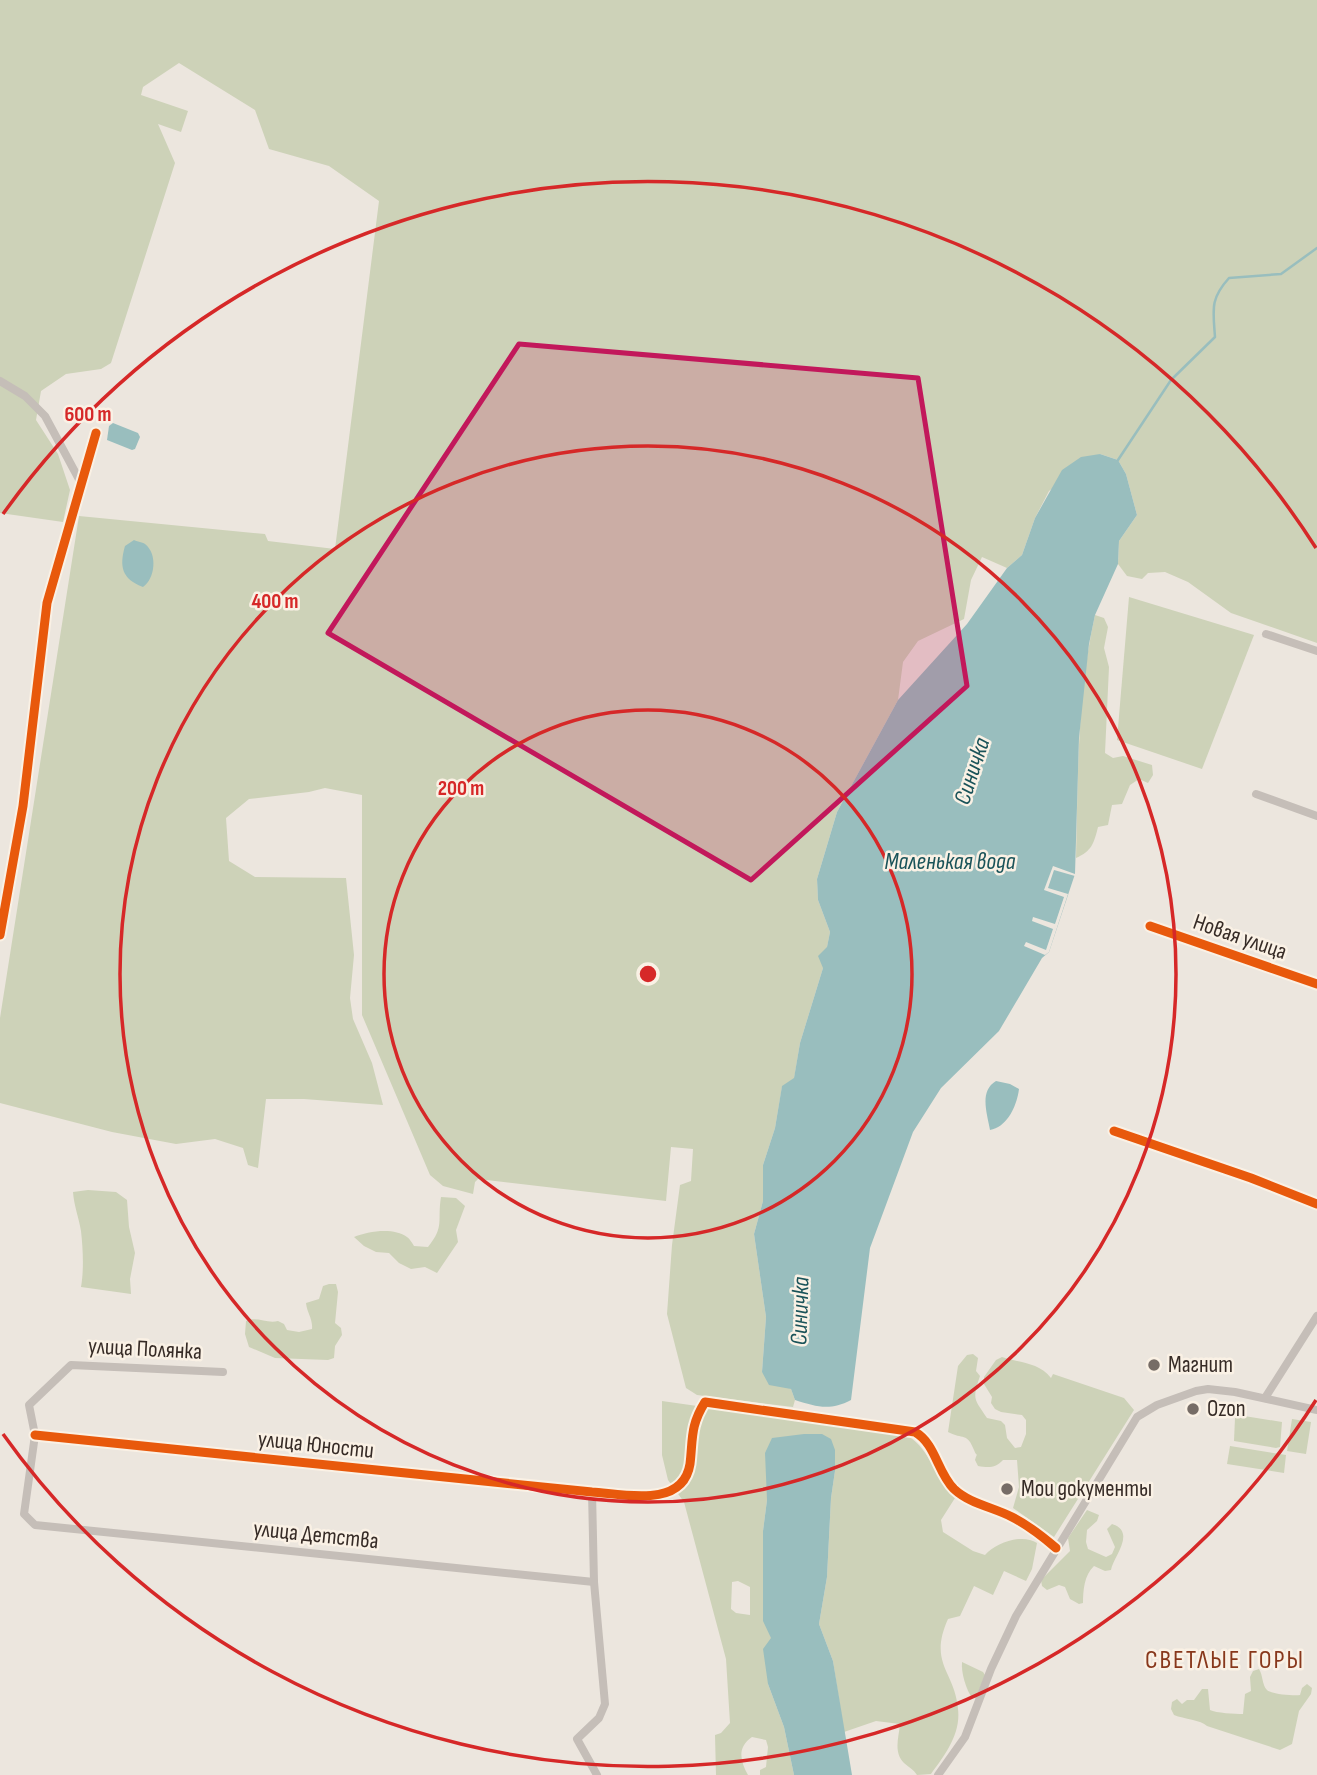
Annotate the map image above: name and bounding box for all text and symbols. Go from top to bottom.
text: 600 m [64,402,112,427]
text: 400 m [252,589,298,614]
water label: Синичка [948,734,996,808]
text: 200 m [438,776,484,801]
water label: Маленькая вода [885,847,1016,876]
street label: Новая улица [1189,908,1291,966]
centre of rings [636,962,660,986]
water label: Синичка [784,1276,816,1346]
street label: улица Полянка [87,1332,203,1366]
place label: Магнит [1168,1351,1233,1379]
marker: Магнит [1146,1357,1162,1373]
place label: Ozon [1207,1395,1246,1423]
marker: Ozon [1185,1401,1201,1417]
street label: улица Юности [257,1425,375,1465]
place label: Мои документы [1021,1475,1152,1503]
marker: Мои документы [999,1481,1015,1497]
street label: улица Детства [252,1514,380,1556]
district label: СВЕТЛЫЕ ГОРЫ [1145,1645,1305,1676]

